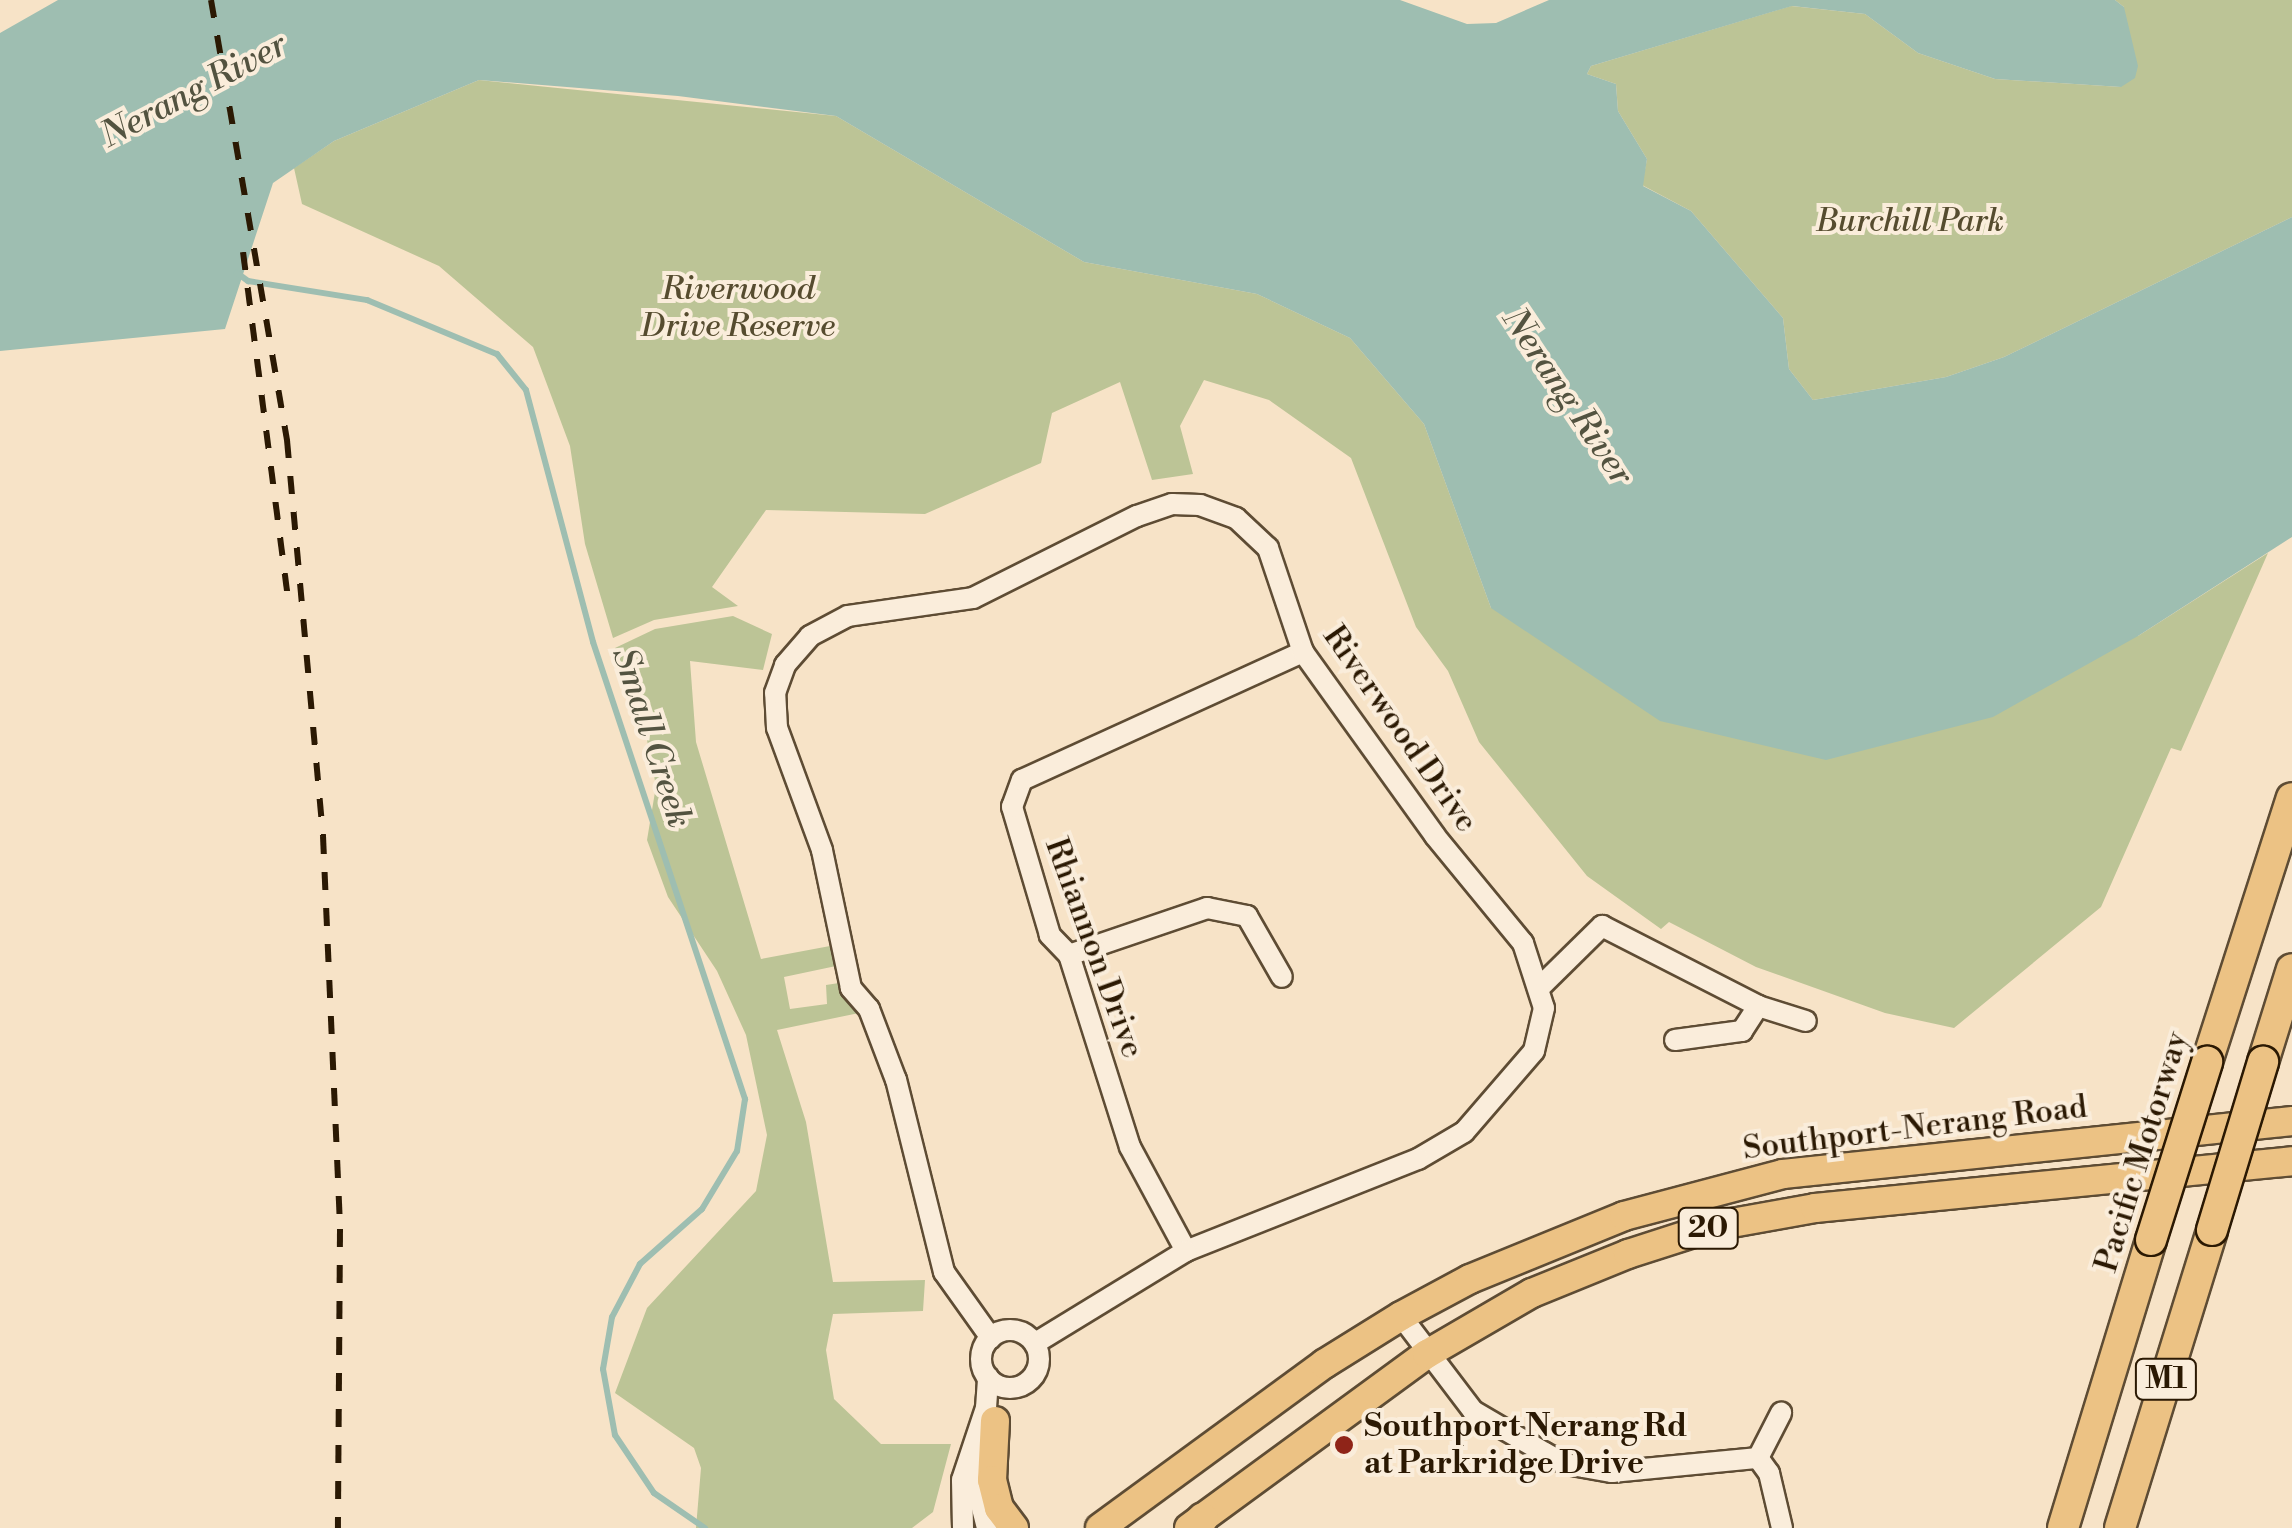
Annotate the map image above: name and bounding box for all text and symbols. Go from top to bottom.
water label: Nerang River [94,24,294,158]
park label: Burchill Park [1816,202,2004,240]
park label: Riverwood Drive Reserve [641,271,835,346]
water label: Nerang River [1492,300,1642,494]
street label: Riverwood Drive [1315,618,1485,840]
water label: Small Creek [602,643,700,833]
street label: Rhiannon Drive [1036,833,1152,1063]
street label: Pacific Motorway [2087,1027,2197,1277]
street label: Southport-Nerang Road [1741,1088,2089,1168]
road number: 20 [1676,1203,1740,1253]
road number: M1 [2134,1354,2198,1404]
place label: Southport Nerang Rd at Parkridge Drive [1364,1408,1687,1483]
marker: Southport Nerang Rd at Parkridge Drive [1333,1434,1355,1456]

